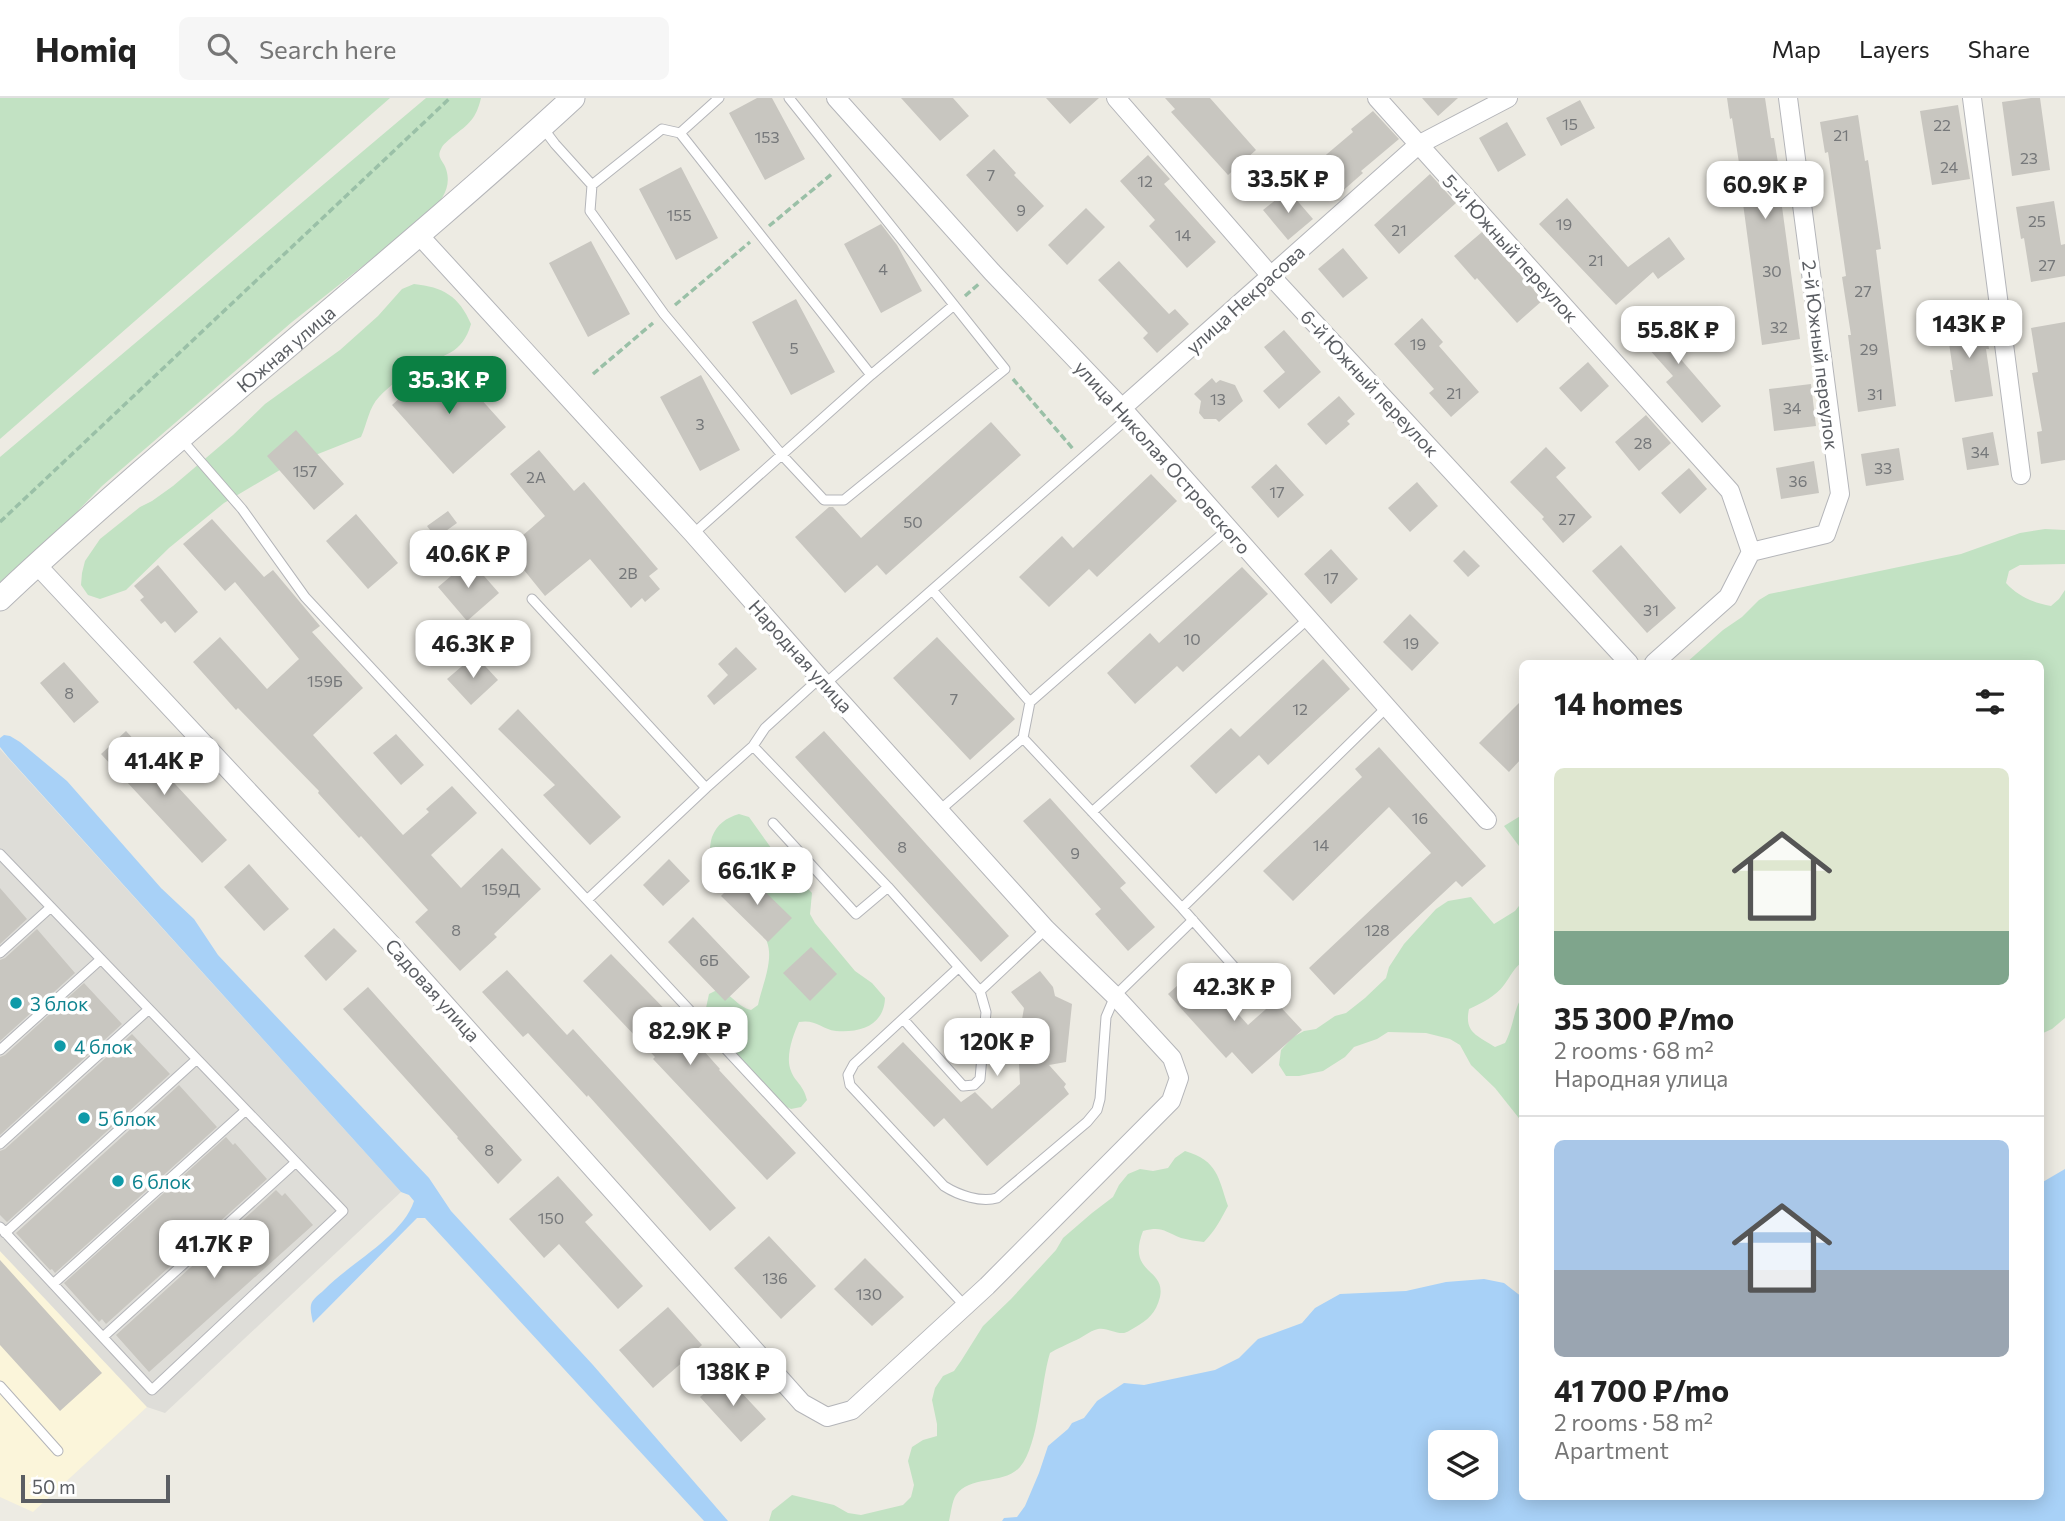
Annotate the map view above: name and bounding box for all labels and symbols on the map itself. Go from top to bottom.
house number: 15 [1562,114,1578,133]
house number: 22 [1933,115,1951,134]
house number: 21 [1833,125,1849,144]
house number: 153 [754,127,780,146]
house number: 23 [2020,148,2038,167]
pin: 33.5K ₽ [1223,156,1353,215]
house number: 24 [1940,157,1958,176]
pin: 60.9K ₽ [1700,162,1830,221]
house number: 7 [987,165,995,184]
street label: 5-й Южный переулок [1438,169,1584,327]
house number: 12 [1137,171,1153,190]
house number: 9 [1016,200,1026,219]
house number: 155 [666,205,692,224]
house number: 25 [2028,211,2046,230]
house number: 19 [1556,214,1572,233]
house number: 21 [1391,220,1407,239]
house number: 14 [1175,225,1192,244]
street label: улица Некрасова [1181,240,1309,358]
house number: 21 [1588,250,1604,269]
house number: 27 [2038,255,2056,274]
house number: 4 [878,259,888,278]
street label: 2-й Южный переулок [1798,259,1844,451]
house number: 30 [1762,261,1782,280]
house number: 27 [1854,281,1872,300]
street label: Южная улица [231,300,339,396]
pin: 143K ₽ [1912,300,2026,360]
street label: 6-й Южный переулок [1296,305,1444,461]
pin: 55.8K ₽ [1613,306,1743,366]
house number: 32 [1770,317,1788,336]
house number: 19 [1410,334,1426,353]
house number: 5 [789,338,799,357]
house number: 29 [1860,339,1878,358]
street label: улица Николая Островского [1070,355,1256,559]
pin: 35.3K ₽ [384,356,514,416]
house number: 21 [1446,383,1462,402]
house number: 31 [1867,384,1883,403]
house number: 13 [1210,389,1226,408]
house number: 34 [1783,398,1802,417]
house number: 3 [695,414,705,433]
house number: 28 [1634,433,1652,452]
house number: 34 [1971,442,1990,461]
house number: 33 [1874,458,1892,477]
house number: 157 [293,461,317,480]
house number: 2А [526,467,546,486]
house number: 36 [1789,471,1807,490]
house number: 17 [1269,482,1285,501]
house number: 27 [1558,509,1576,528]
house number: 50 [903,512,923,531]
pin: 40.6K ₽ [403,531,533,590]
house number: 2В [618,563,638,582]
house number: 17 [1323,568,1339,587]
street label: Народная улица [744,595,858,717]
house number: 31 [1643,600,1659,619]
pin: 46.3K ₽ [408,620,538,680]
house number: 10 [1183,629,1201,648]
house number: 19 [1403,633,1419,652]
house number: 159Б [307,671,343,690]
house number: 8 [64,683,74,702]
house number: 7 [950,689,958,708]
house number: 12 [1292,699,1308,718]
pin: 41.4K ₽ [99,738,229,797]
house number: 16 [1412,808,1428,827]
house number: 14 [1313,835,1330,854]
house number: 8 [897,837,907,856]
house number: 9 [1070,843,1080,862]
pin: 66.1K ₽ [692,848,822,907]
house number: 159Д [482,879,521,898]
house number: 8 [451,920,461,939]
house number: 128 [1364,920,1390,939]
street label: Садовая улица [381,934,485,1046]
house number: 6Б [699,950,719,969]
pin: 42.3K ₽ [1169,964,1299,1023]
place label: 3 блок [30,992,88,1015]
marker: 3 блок [8,995,24,1011]
pin: 82.9K ₽ [625,1007,755,1067]
pin: 120K ₽ [940,1018,1054,1078]
place label: 4 блок [74,1035,133,1058]
marker: 4 блок [52,1038,68,1054]
place label: 5 блок [98,1107,156,1130]
marker: 5 блок [76,1110,92,1126]
house number: 8 [484,1140,494,1159]
place label: 6 блок [132,1170,191,1193]
marker: 6 блок [110,1173,126,1189]
house number: 150 [538,1208,564,1227]
pin: 41.7K ₽ [149,1220,279,1280]
house number: 136 [762,1268,788,1287]
house number: 130 [856,1284,882,1303]
pin: 138K ₽ [676,1348,790,1408]
scale bar [21,1472,170,1504]

